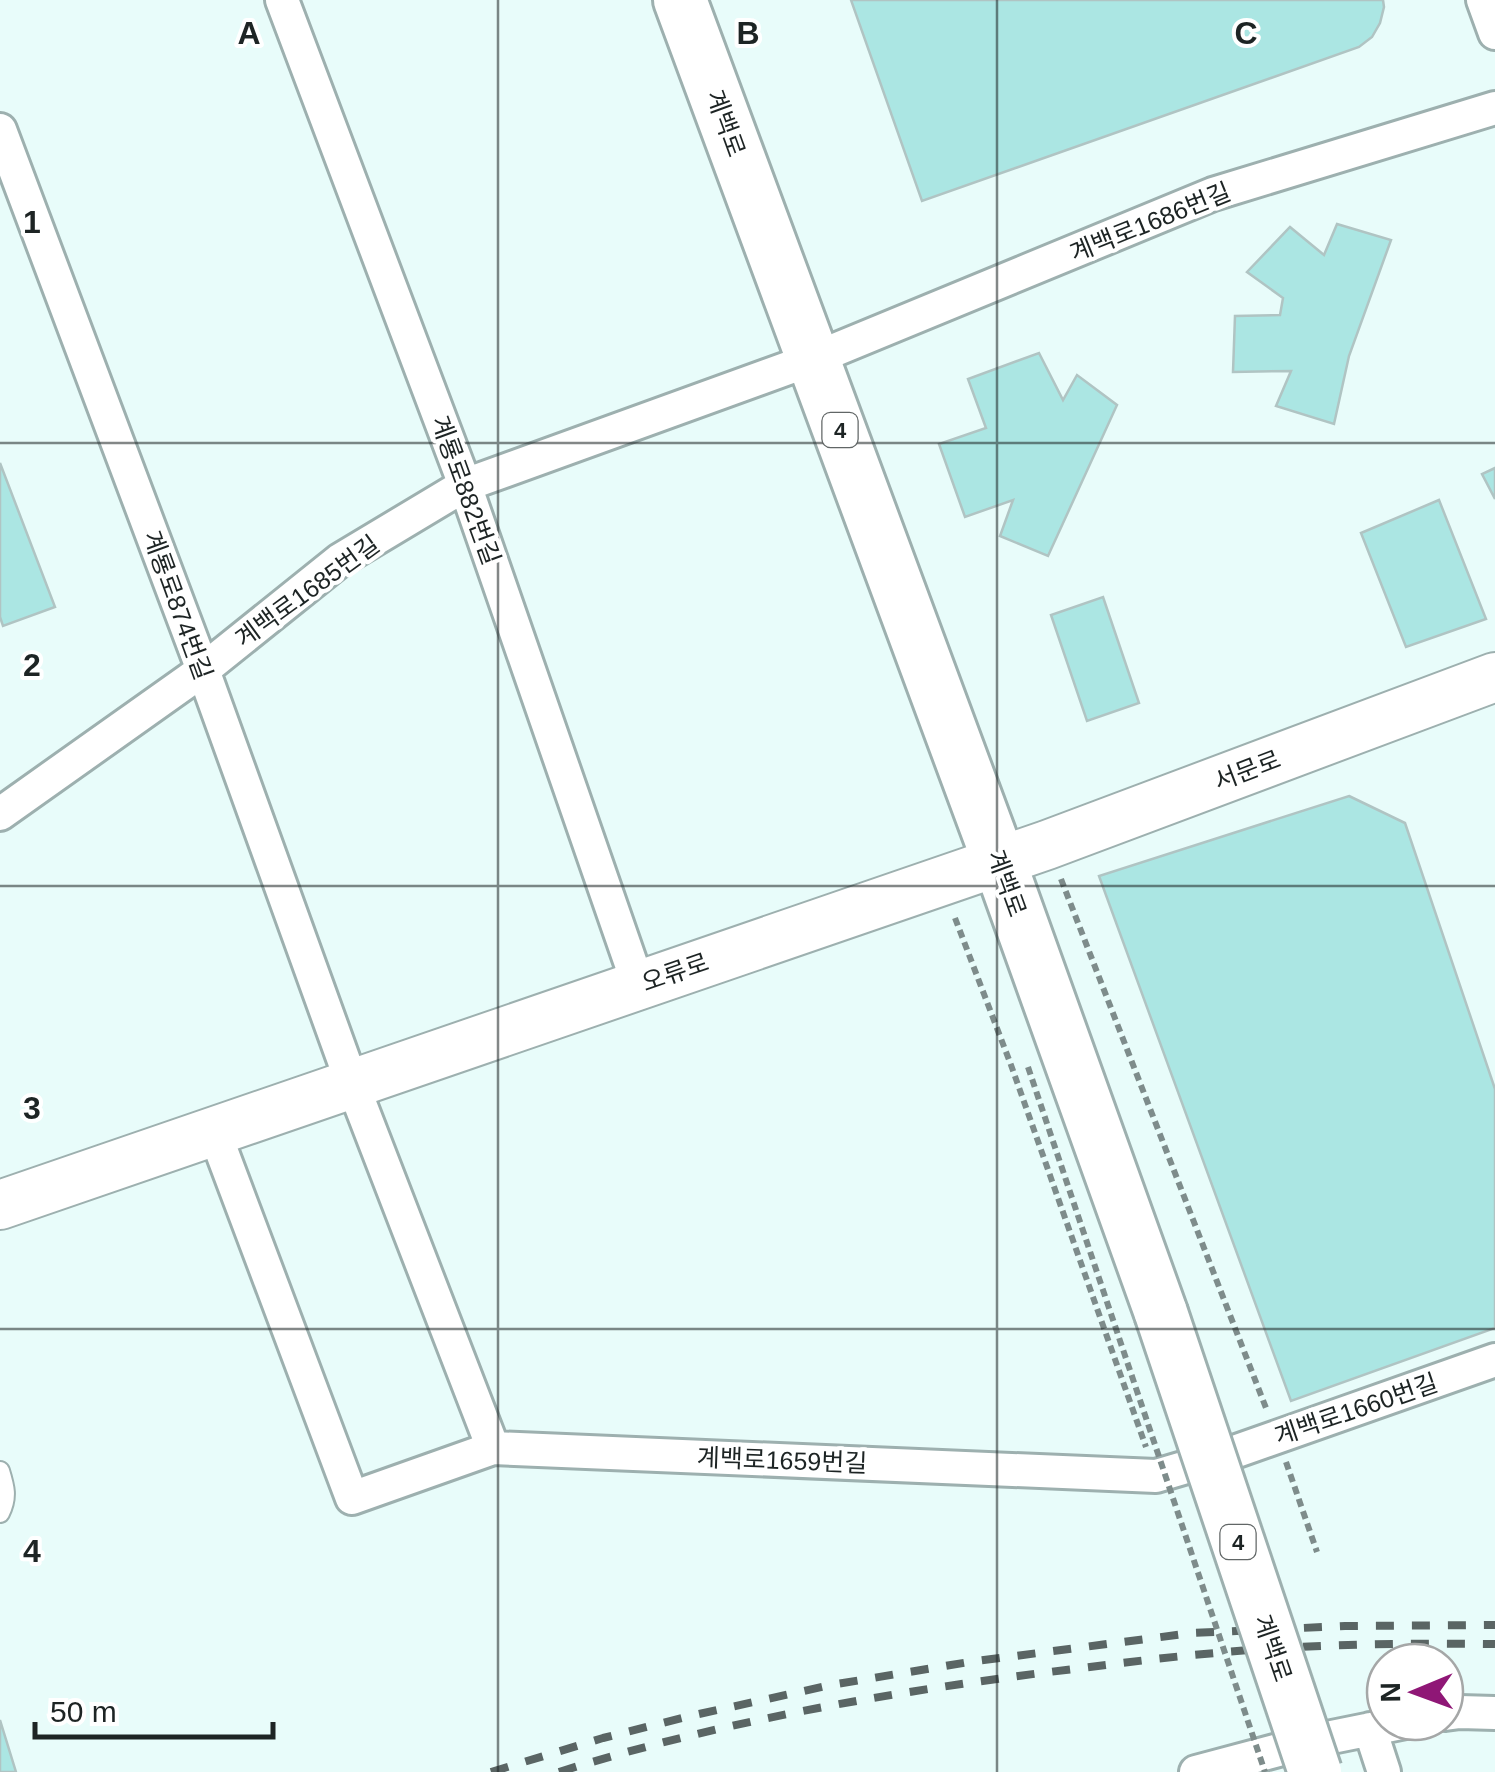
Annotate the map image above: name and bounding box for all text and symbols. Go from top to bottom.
text: A [237,15,261,51]
text: B [736,15,760,51]
text: C [1234,15,1258,51]
street label: 계백로 [701,86,751,160]
street label: 계백로1686번길 [1066,177,1234,267]
text: 1 [23,204,41,240]
street label: 계룡로882번길 [426,412,506,568]
road number: 4 [822,413,858,447]
street label: 계룡로874번길 [138,527,218,683]
street label: 계백로1685번길 [230,530,384,652]
text: 2 [23,647,41,683]
street label: 서문로 [1210,745,1284,795]
street label: 계백로 [982,846,1032,920]
street label: 오류로 [638,948,712,996]
text: 3 [23,1090,41,1126]
street label: 계백로1660번길 [1271,1368,1441,1450]
street label: 계백로1659번길 [696,1443,868,1477]
road number: 4 [1220,1525,1256,1559]
text: 4 [23,1533,41,1569]
street label: 계백로 [1249,1611,1297,1685]
north arrow [1365,1642,1465,1742]
scale bar [35,1677,272,1739]
text: N [1375,1682,1406,1703]
text: 50 m [50,1695,117,1728]

